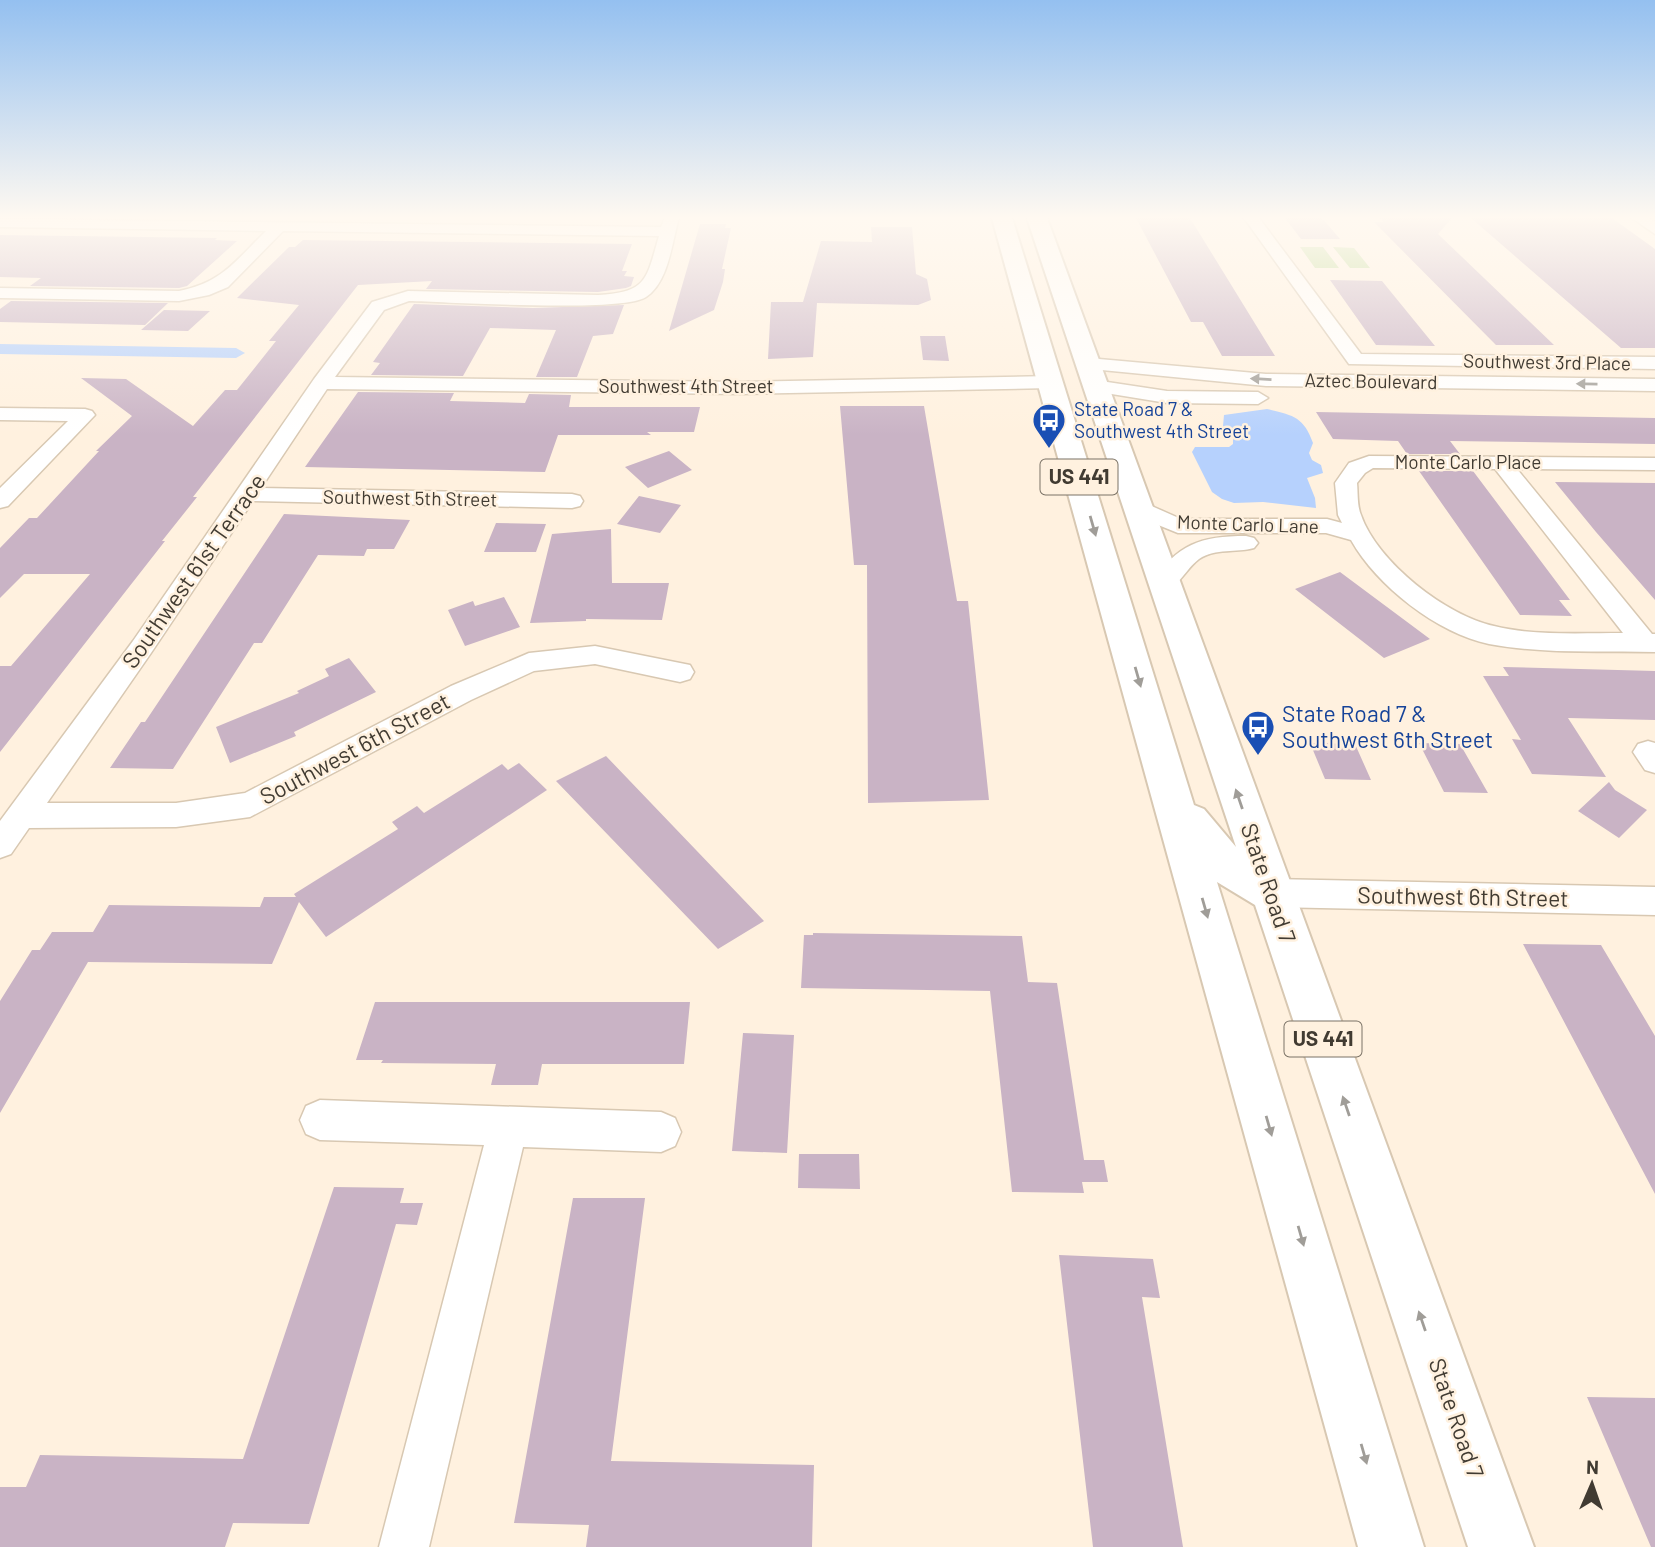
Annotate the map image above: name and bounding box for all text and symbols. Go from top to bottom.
street label: Southwest 3rd Place [1463,349,1631,374]
street label: Aztec Boulevard [1304,368,1438,393]
street label: Southwest 4th Street [598,374,774,397]
one-way arrow [1250,374,1272,385]
one-way arrow [1576,378,1598,390]
place label: State Road 7 & Southwest 4th Street [1074,397,1249,442]
bus stop icon: State Road 7 & Southwest 4th Street [1030,401,1068,450]
street label: Monte Carlo Place [1395,450,1541,473]
road number: US 441 [1040,460,1118,494]
street label: Southwest 61st Terrace [115,468,271,673]
street label: Southwest 5th Street [323,484,497,511]
street label: Monte Carlo Lane [1177,510,1319,537]
one-way arrow [1089,515,1099,536]
one-way arrow [1133,667,1143,688]
street label: Southwest 6th Street [255,686,454,810]
place label: State Road 7 & Southwest 6th Street [1282,699,1493,753]
bus stop icon: State Road 7 & Southwest 6th Street [1239,708,1277,757]
one-way arrow [1233,788,1244,809]
street label: State Road 7 [1235,819,1303,946]
street label: Southwest 6th Street [1357,880,1569,912]
one-way arrow [1201,898,1211,919]
road number: US 441 [1284,1021,1362,1056]
one-way arrow [1340,1095,1351,1116]
one-way arrow [1264,1116,1274,1137]
one-way arrow [1296,1226,1306,1247]
one-way arrow [1416,1310,1427,1331]
street label: State Road 7 [1423,1354,1491,1481]
one-way arrow [1360,1444,1370,1465]
north arrow [1557,1449,1627,1519]
text: N [1586,1455,1599,1478]

